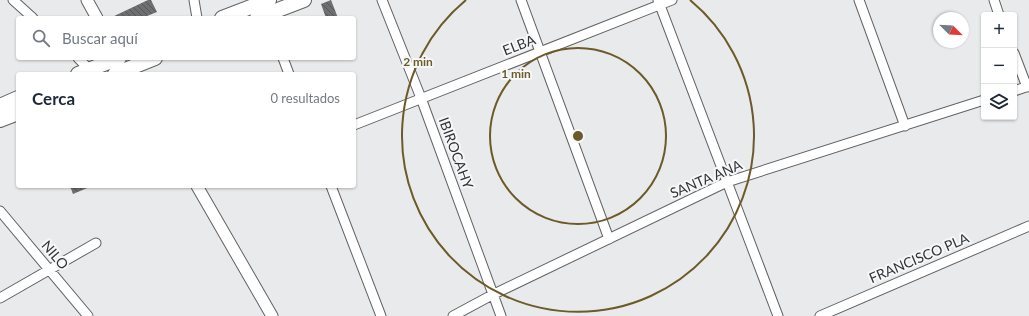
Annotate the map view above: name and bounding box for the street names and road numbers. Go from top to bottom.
street label: ELBA [500,30,538,59]
street label: IBIROCAHY [436,115,477,191]
street label: SANTA ANA [667,156,745,201]
street label: FRANCISCO PLA [866,229,972,286]
street label: NILO [38,237,72,273]

